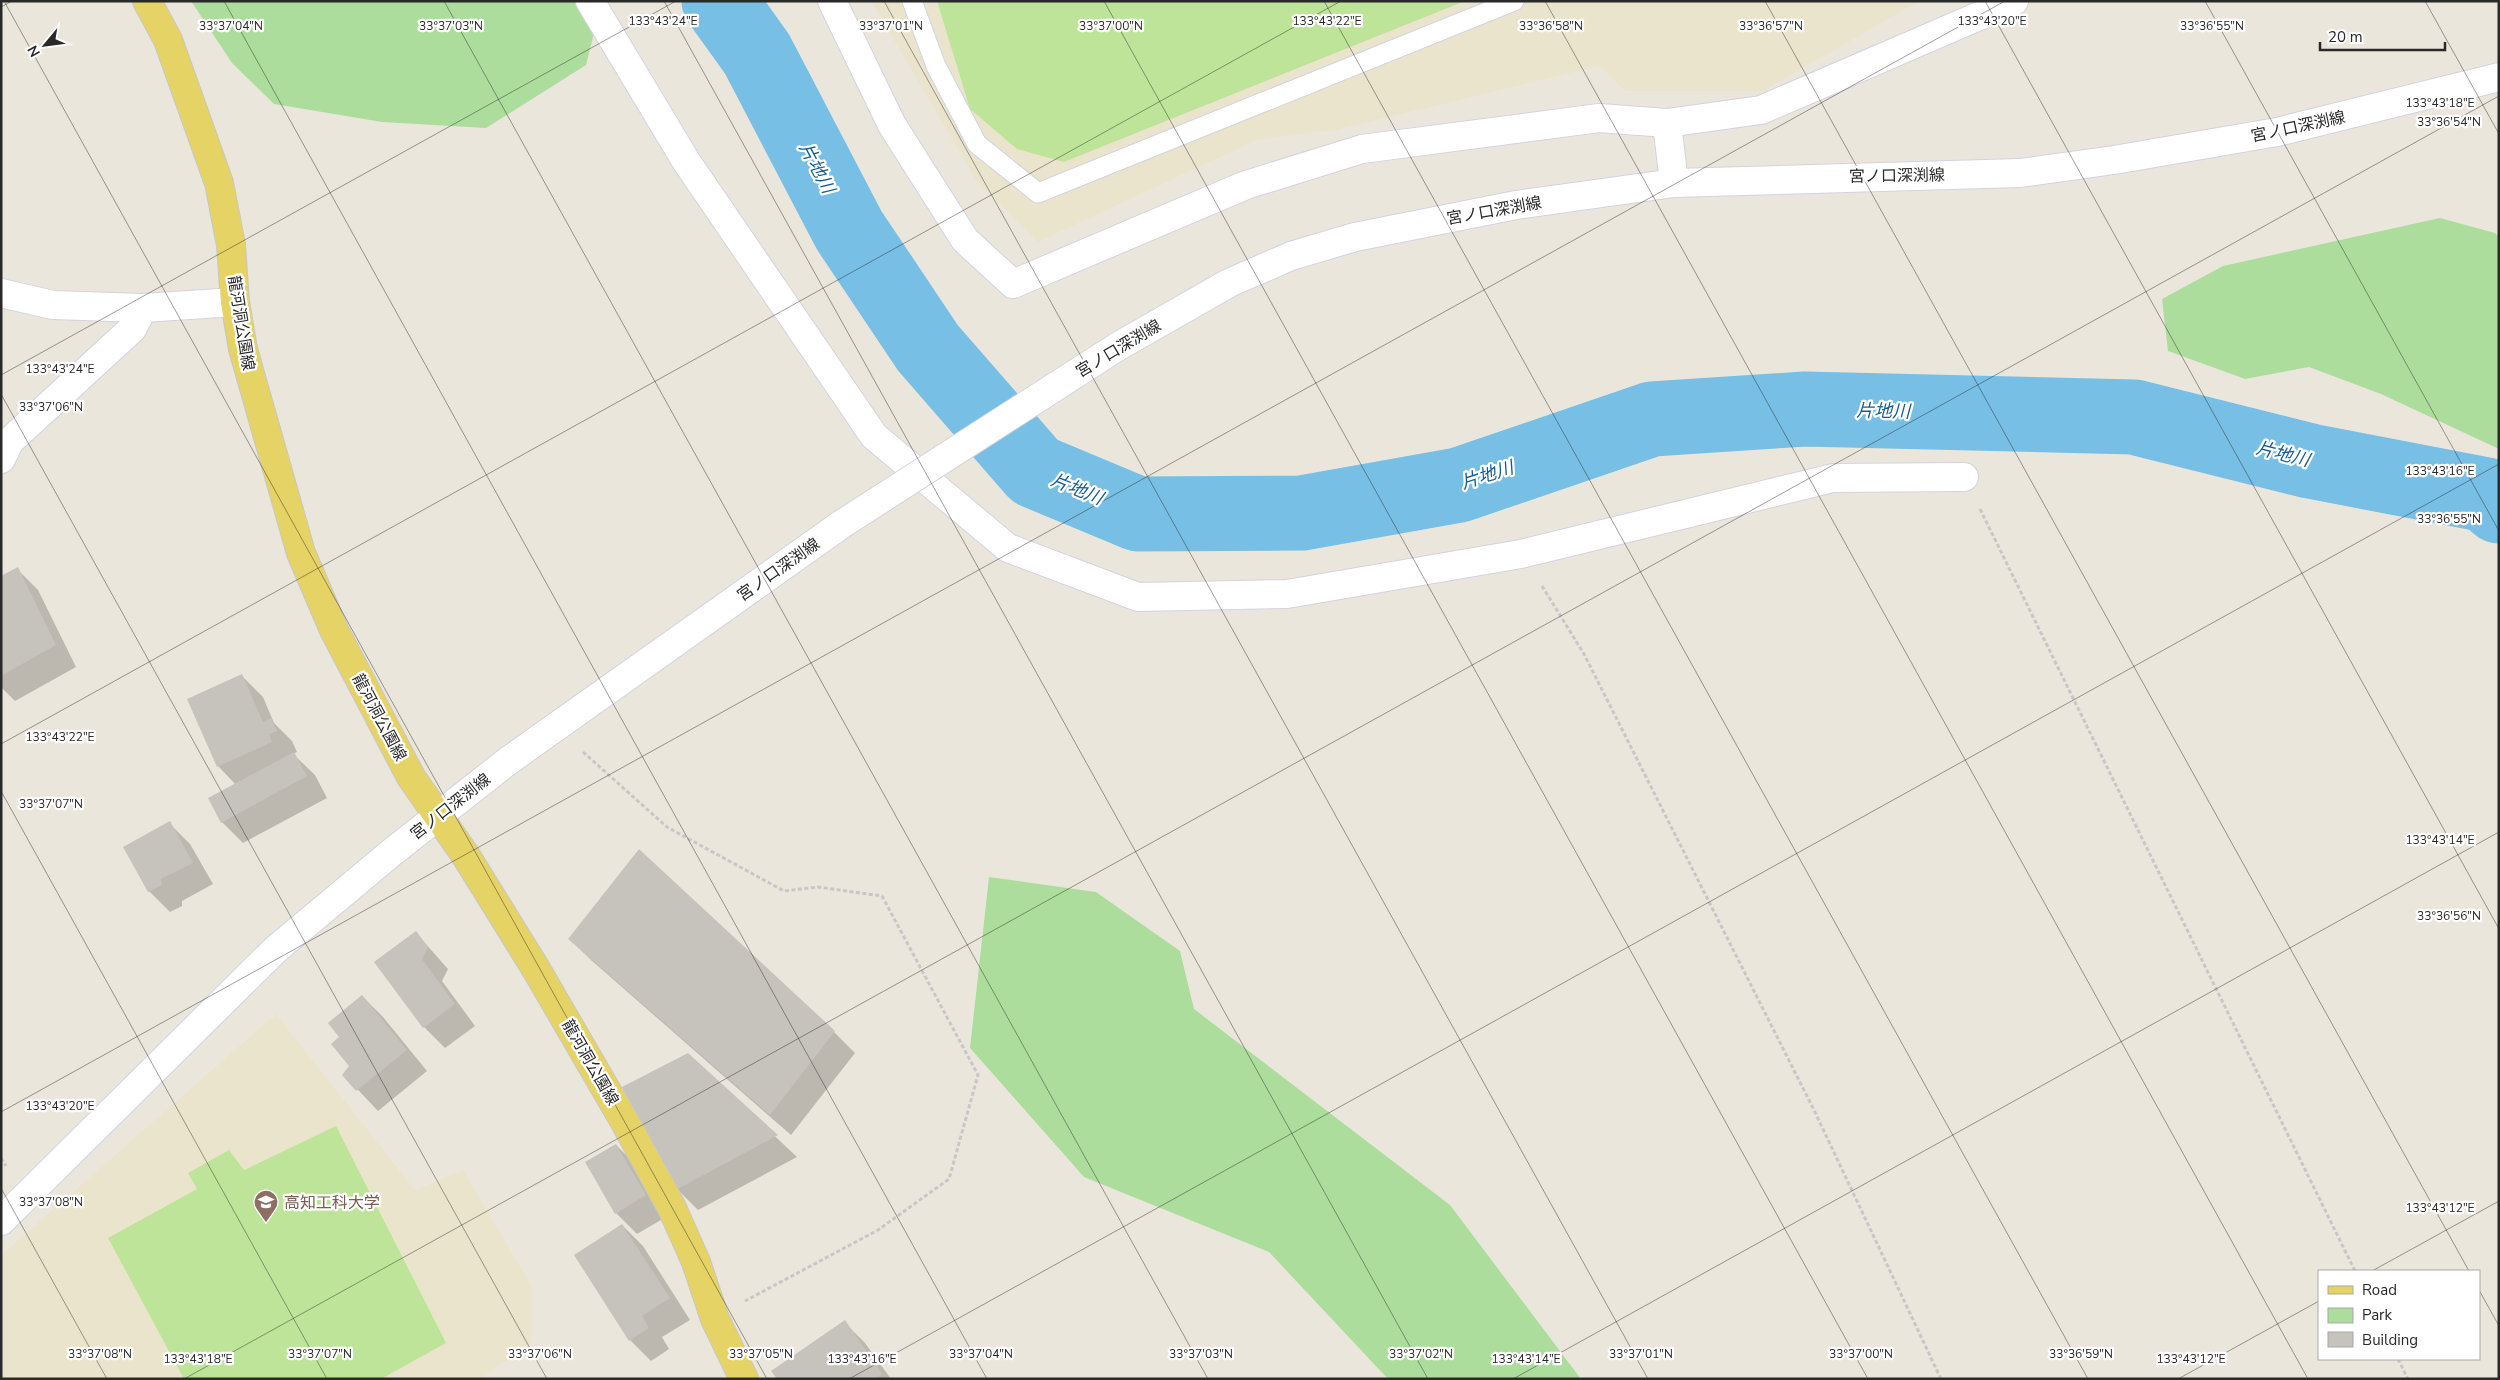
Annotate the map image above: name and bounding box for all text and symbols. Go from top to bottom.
text: 133°43'24"E [628,13,698,29]
text: 133°43'22"E [1292,13,1362,29]
text: 133°43'20"E [1957,13,2027,29]
text: 33°37'04"N [199,18,263,34]
text: 33°37'03"N [419,18,483,34]
text: 33°37'01"N [859,18,923,34]
text: 33°37'00"N [1079,18,1143,34]
text: 33°36'58"N [1519,18,1583,34]
text: 33°36'57"N [1739,18,1803,34]
text: 33°36'55"N [2180,18,2244,34]
north arrow [20,20,70,70]
scale bar [2320,20,2445,52]
text: 20 m [2328,27,2363,47]
text: N [23,42,45,60]
text: 133°43'18"E [2405,95,2475,111]
street label: 宮ノ口深渕線 [2249,106,2347,148]
text: 33°36'54"N [2417,114,2481,130]
water label: 片地川 [794,139,841,199]
street label: 宮ノ口深渕線 [1849,164,1945,188]
street label: 宮ノ口深渕線 [1445,192,1543,230]
street label: 龍河洞公園線 [223,274,259,372]
street label: 宮ノ口深渕線 [1072,315,1165,383]
text: 133°43'24"E [25,361,95,377]
text: 33°37'06"N [19,399,83,415]
water label: 片地川 [1856,399,1912,424]
water label: 片地川 [2254,436,2314,473]
water label: 片地川 [1458,455,1518,495]
text: 133°43'16"E [2405,463,2475,479]
water label: 片地川 [1047,468,1108,511]
text: 33°36'55"N [2417,511,2481,527]
street label: 宮ノ口深渕線 [733,533,824,606]
street label: 龍河洞公園線 [347,670,411,765]
text: 133°43'22"E [25,729,95,745]
street label: 宮ノ口深渕線 [406,769,495,845]
text: 33°37'07"N [19,796,83,812]
text: 133°43'14"E [2405,832,2475,848]
text: 33°36'56"N [2417,908,2481,924]
street label: 龍河洞公園線 [557,1015,624,1110]
text: 133°43'20"E [25,1098,95,1114]
school or university icon: 高知工科大学 [253,1189,279,1223]
place label: 高知工科大学 [284,1192,380,1214]
text: 33°37'08"N [19,1194,83,1210]
text: 133°43'12"E [2405,1200,2475,1216]
legend [2318,1270,2480,1360]
text: Road [2362,1280,2397,1300]
text: Park [2362,1305,2392,1325]
text: Building [2362,1330,2418,1350]
text: 33°37'08"N [68,1346,132,1362]
text: 33°37'07"N [288,1346,352,1362]
text: 33°37'06"N [508,1346,572,1362]
text: 33°37'05"N [729,1346,793,1362]
text: 33°37'04"N [949,1346,1013,1362]
text: 33°37'03"N [1169,1346,1233,1362]
text: 33°37'02"N [1389,1346,1453,1362]
text: 33°37'01"N [1609,1346,1673,1362]
text: 33°37'00"N [1829,1346,1893,1362]
text: 33°36'59"N [2049,1346,2113,1362]
text: 133°43'18"E [163,1351,233,1367]
text: 133°43'16"E [827,1351,897,1367]
text: 133°43'14"E [1491,1351,1561,1367]
text: 133°43'12"E [2156,1351,2226,1367]

